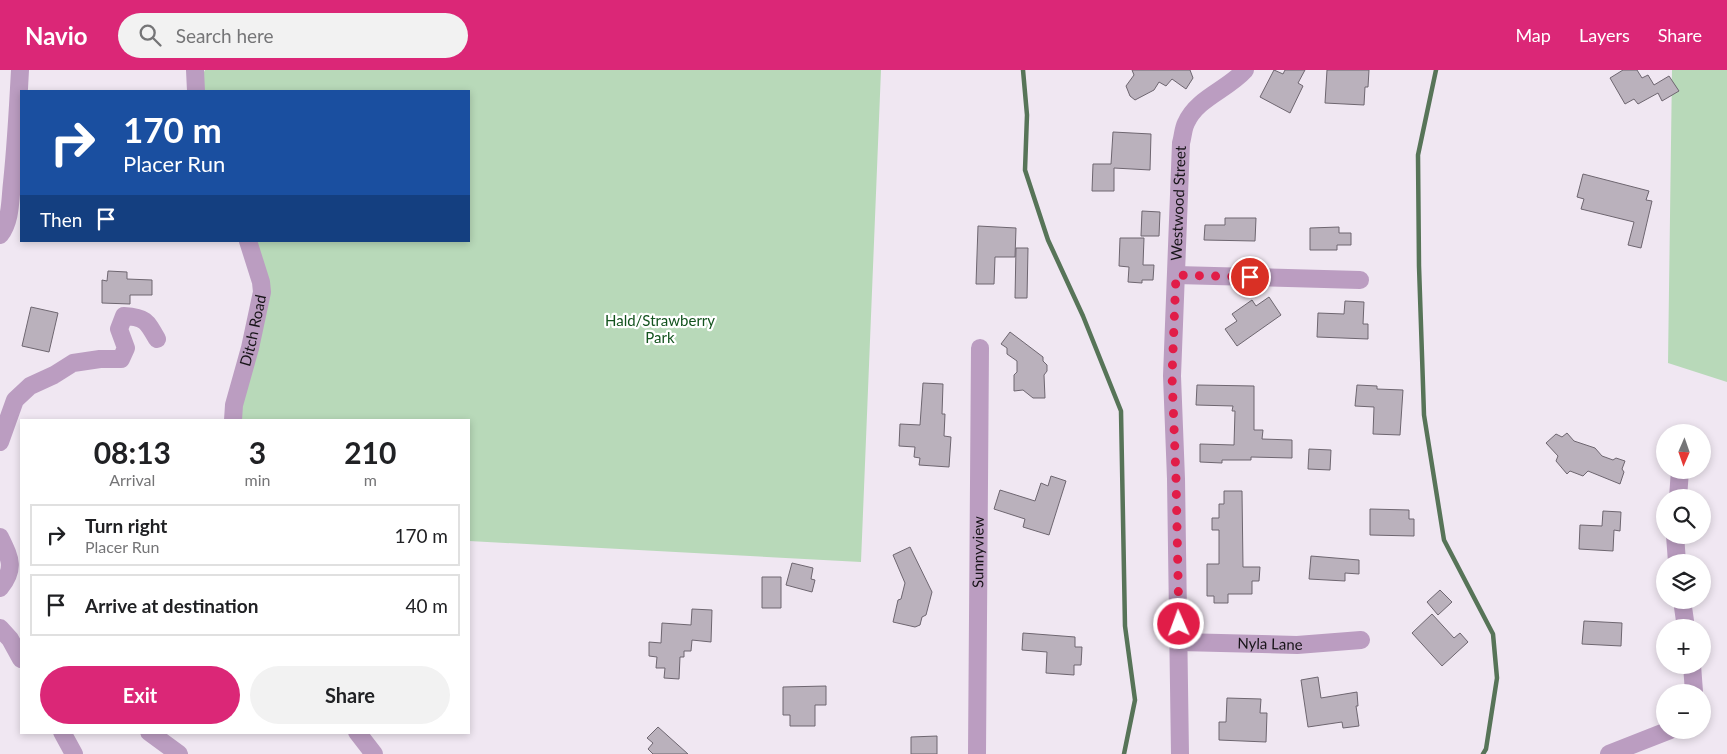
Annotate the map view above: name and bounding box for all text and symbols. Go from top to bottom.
search box [118,13,468,58]
text: Navio [25,21,88,50]
icon: search [136,21,164,49]
text: Search here [176,24,274,47]
text: Map [1515,24,1551,46]
text: Layers [1579,24,1630,46]
text: Share [1658,24,1702,46]
text: 170 m [123,108,222,150]
icon: right [40,110,105,175]
street label: Westwood Street [1166,145,1189,261]
text: Placer Run [123,150,225,177]
icon: arrive [92,205,120,233]
text: Then [40,208,82,231]
pin [1229,256,1271,298]
icon: arrive [1236,263,1264,291]
street label: Ditch Road [235,293,269,368]
park label: Hald/Strawberry Park [605,311,715,346]
north arrow [1656,424,1711,479]
map controls [1656,424,1711,739]
text: 08:13 [94,434,171,470]
text: 3 [249,434,266,470]
text: 210 [344,434,396,470]
text: Arrival [109,470,155,489]
text: min [245,470,271,489]
text: m [364,470,377,489]
button: search [1656,489,1711,544]
text: Turn right [85,514,167,537]
street label: Sunnyview [968,516,987,588]
icon: right [42,521,70,549]
text: 170 m [394,524,448,547]
text: Placer Run [85,537,159,556]
button: layers [1656,554,1711,609]
icon: arrive [42,591,70,619]
text: Arrive at destination [85,594,258,617]
text: 40 m [405,594,448,617]
position arrow [1152,597,1204,649]
button: + [1656,619,1711,674]
street label: Nyla Lane [1237,633,1303,653]
button: Exit [40,666,240,724]
button: Share [250,666,450,724]
button: − [1656,684,1711,739]

